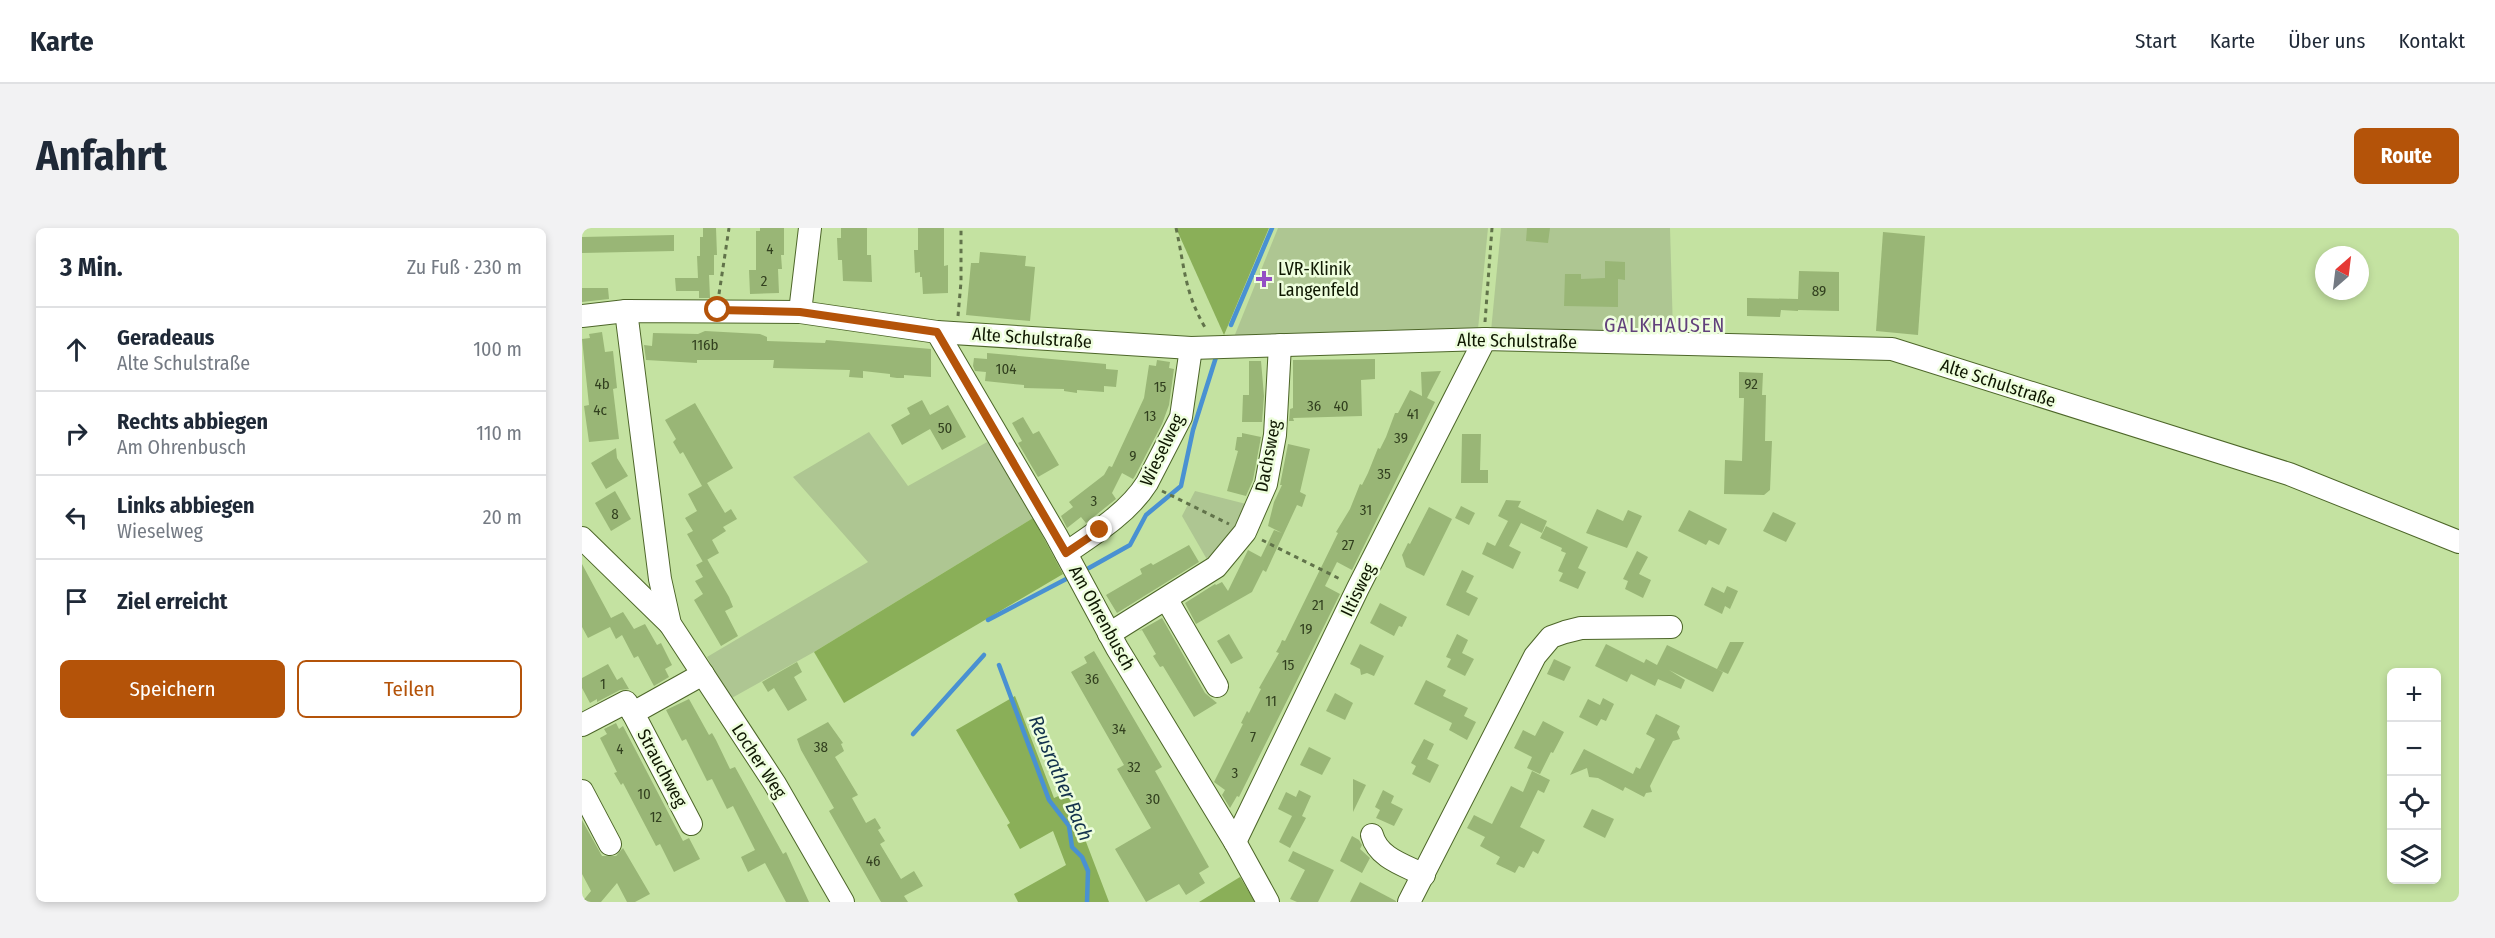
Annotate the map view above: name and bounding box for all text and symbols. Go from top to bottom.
text: Karte [30,25,94,58]
text: Start [2135,28,2177,54]
text: Karte [2210,28,2255,54]
text: Über uns [2288,28,2365,54]
text: Kontakt [2398,28,2465,54]
button: Route [2354,128,2459,184]
text: Anfahrt [36,131,167,181]
house number: 4 [766,240,774,258]
north arrow [2315,246,2369,300]
text: 3 Min. [60,252,123,283]
text: Zu Fuß · 230 m [407,255,522,279]
place label: LVR-Klinik Langenfeld [1278,258,1359,301]
marker: LVR-Klinik Langenfeld [1255,270,1273,288]
house number: 2 [761,272,768,290]
house number: 89 [1812,282,1826,300]
route start [704,296,730,322]
district label: GALKHAUSEN [1604,313,1726,337]
street label: Alte Schulstraße [971,323,1093,353]
text: Geradeaus [117,324,214,351]
street label: Alte Schulstraße [1457,329,1577,353]
icon: ahead [60,333,93,366]
house number: 116b [692,336,718,354]
text: 100 m [473,337,522,361]
text: Alte Schulstraße [117,351,250,375]
street label: Alte Schulstraße [1938,354,2059,412]
house number: 104 [996,360,1016,378]
house number: 4b [594,375,610,393]
house number: 92 [1744,375,1758,393]
house number: 15 [1154,378,1166,396]
house number: 36 [1307,397,1321,415]
house number: 40 [1333,397,1349,415]
house number: 4c [593,401,607,419]
house number: 41 [1407,405,1419,423]
house number: 13 [1144,407,1157,425]
text: Rechts abbiegen [117,408,268,435]
street label: Wieselweg [1135,410,1189,490]
icon: right [60,417,93,450]
street label: Dachsweg [1250,418,1286,494]
house number: 50 [938,419,952,437]
text: 110 m [476,421,522,445]
house number: 39 [1394,429,1408,447]
text: Am Ohrenbusch [117,435,246,459]
house number: 9 [1129,447,1137,465]
house number: 35 [1377,465,1391,483]
text: Links abbiegen [117,492,255,519]
house number: 3 [1091,492,1098,510]
icon: left [60,501,93,534]
house number: 31 [1360,501,1372,519]
text: 20 m [483,505,522,529]
house number: 8 [611,505,619,523]
route end [1086,516,1112,542]
text: Wieselweg [117,519,203,543]
house number: 27 [1342,536,1354,554]
street label: Iltisweg [1336,559,1381,620]
street label: Am Ohrenbusch [1064,562,1140,674]
icon: arrive [60,585,93,618]
text: Ziel erreicht [117,588,228,615]
house number: 21 [1312,596,1324,614]
house number: 19 [1299,620,1313,638]
house number: 15 [1282,656,1294,674]
button: Speichern [60,660,285,718]
button: Teilen [297,660,522,718]
map controls [2387,668,2441,884]
button: + [2387,668,2441,722]
house number: 36 [1085,670,1099,688]
house number: 1 [600,675,606,693]
house number: 11 [1265,692,1277,710]
water label: Reusrather Bach [1024,712,1098,844]
street label: Locher Weg [727,720,791,803]
house number: 34 [1112,720,1126,738]
button: − [2387,722,2441,776]
street label: Strauchweg [632,725,692,811]
house number: 7 [1250,728,1256,746]
house number: 38 [814,738,828,756]
house number: 4 [616,740,624,758]
house number: 32 [1127,758,1141,776]
house number: 3 [1232,764,1239,782]
button: locate [2387,776,2441,830]
house number: 10 [637,785,651,803]
house number: 30 [1146,790,1160,808]
house number: 12 [650,808,663,826]
button: layers [2387,830,2441,884]
house number: 46 [866,852,880,870]

